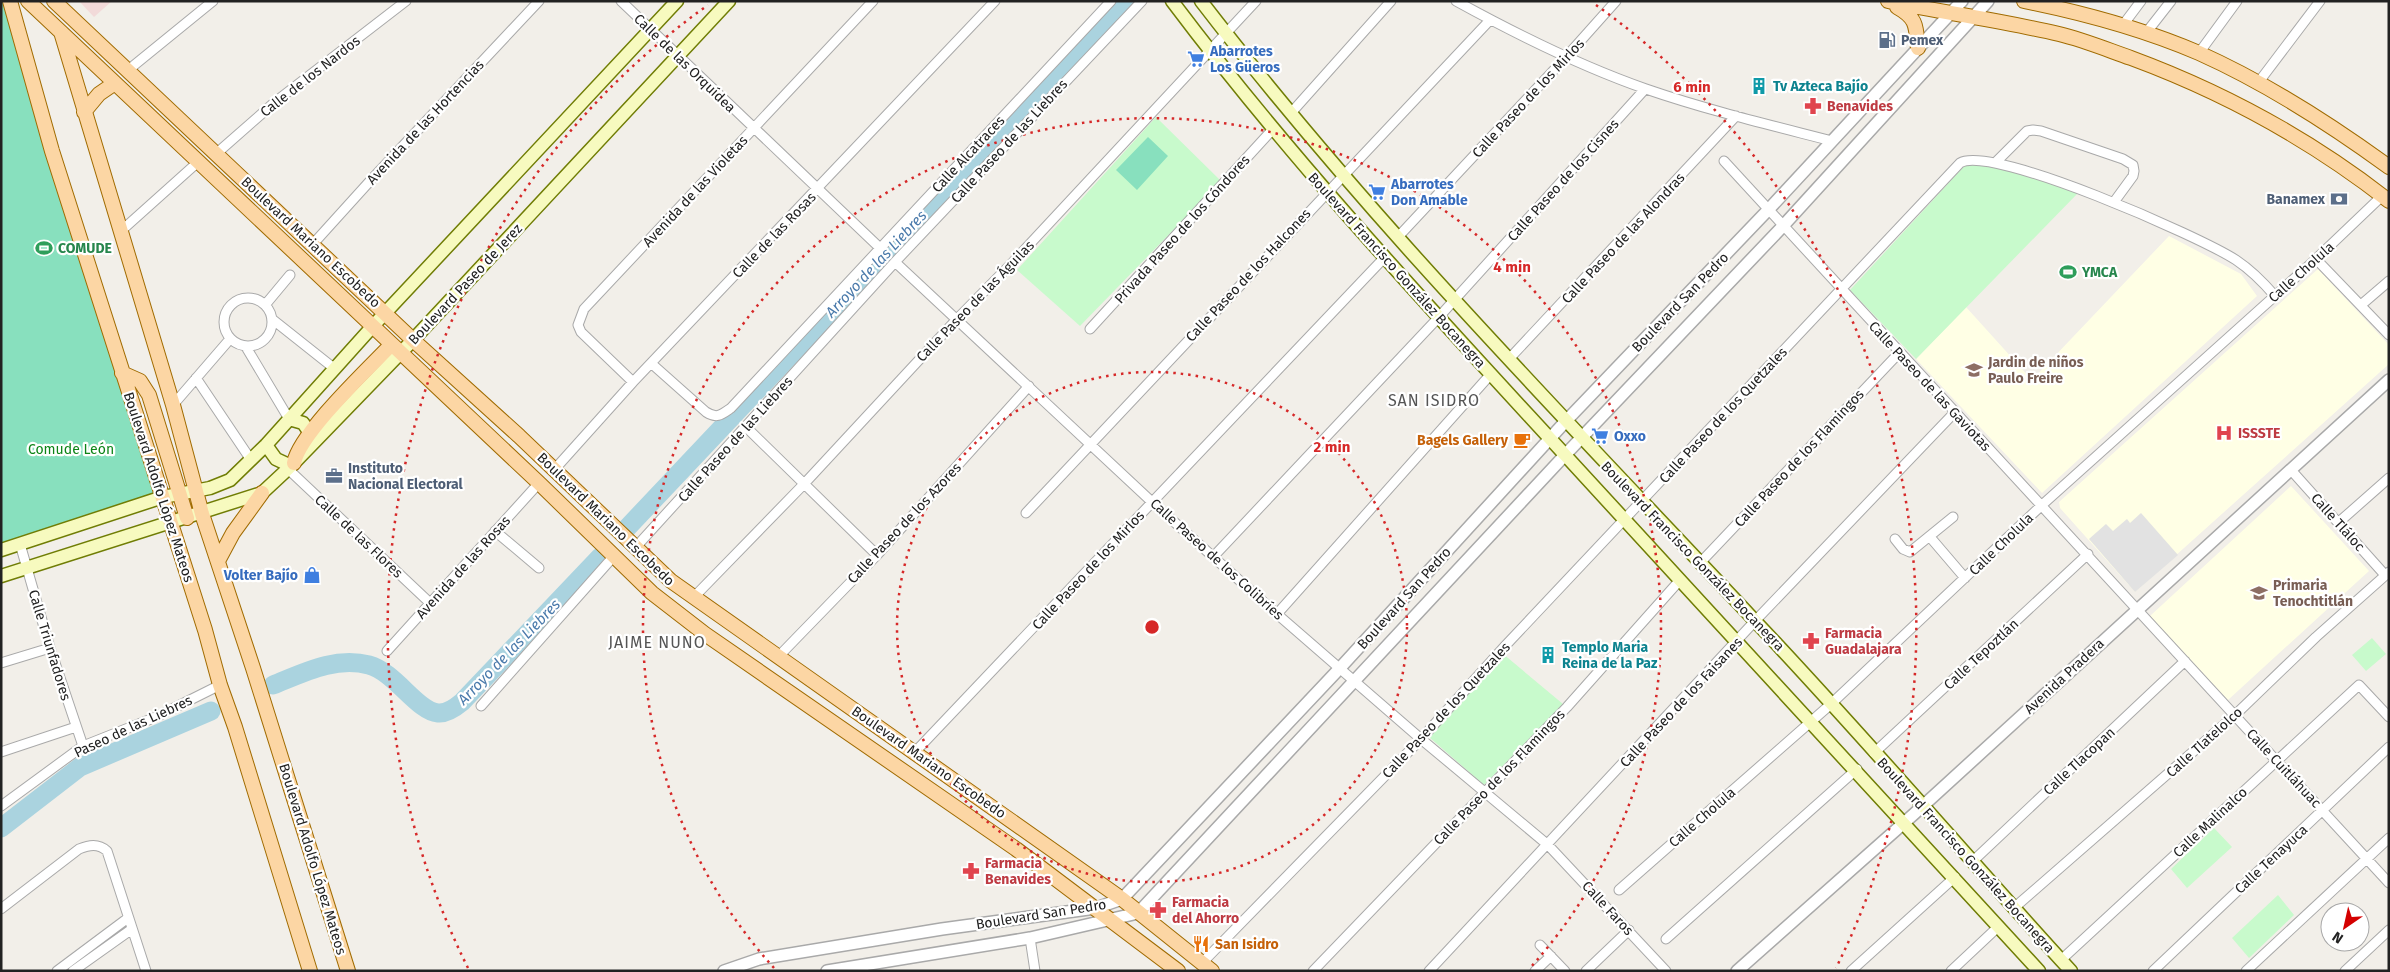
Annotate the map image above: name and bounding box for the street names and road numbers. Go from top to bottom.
street label: Calle de las Orquídea [630,10,739,116]
street label: Calle de los Nardos [257,32,364,121]
street label: Calle Paseo de los Mirlos [1469,35,1588,161]
street label: Avenida de las Hortencias [363,56,488,188]
street label: Calle Paseo de las Liebres [948,76,1071,207]
street label: Calle Alcatraces [928,112,1009,196]
street label: Calle Paseo de los Cisnes [1504,115,1623,245]
street label: Avenida de las Violetas [639,132,752,251]
street label: Privada Paseo de los Cóndores [1111,151,1254,307]
street label: Boulevard Francisco González Bocanegra [1304,169,1489,371]
street label: Calle Paseo de las Alondras [1558,169,1689,307]
street label: Boulevard Mariano Escobedo [237,173,384,311]
street label: Calle de las Rosas [729,188,820,282]
street label: Calle Paseo de los Halcones [1182,205,1315,345]
street label: Boulevard Paseo de Jerez [405,220,526,348]
street label: Calle Paseo de las Águilas [912,236,1038,366]
street label: Calle Cholula [2265,238,2338,306]
street label: Boulevard San Pedro [1628,249,1732,356]
street label: Calle Paseo de las Gaviotas [1865,318,1995,455]
street label: Calle Paseo de los Quetzales [1656,343,1791,487]
street label: Calle Paseo de las Liebres [675,373,797,506]
street label: Calle Paseo de los Flamingos [1731,386,1868,531]
street label: Boulevard Adolfo López Mateos [120,390,198,585]
street label: Boulevard Mariano Escobedo [533,449,678,590]
street label: Boulevard Francisco González Bocanegra [1597,458,1788,655]
street label: Calle Paseo de los Azores [844,459,965,587]
street label: Calle Tláloc [2307,490,2368,555]
street label: Calle de las Flores [311,491,407,582]
street label: Calle Paseo de los Colibríes [1147,495,1287,624]
street label: Calle Paseo de los Mirlos [1029,507,1148,633]
street label: Calle Cholula [1966,510,2037,579]
street label: Avenida de las Rosas [413,512,514,622]
street label: Boulevard San Pedro [1354,544,1455,653]
street label: Calle Triunfadores [25,588,75,703]
street label: Calle Tepoztlán [1940,615,2022,693]
street label: Calle Paseo de los Faisanes [1617,633,1746,771]
street label: Avenida Pradera [2021,635,2108,718]
street label: Calle Paseo de los Quetzales [1379,638,1514,782]
street label: Paseo de las Liebres [71,691,195,761]
street label: Boulevard Mariano Escobedo [848,703,1009,822]
street label: Calle Tlatelolco [2163,704,2246,781]
street label: Calle Paseo de los Flamingos [1430,706,1569,849]
street label: Calle Tlacopan [2040,724,2119,799]
street label: Calle Cuitláhuac [2243,725,2325,812]
street label: Boulevard Francisco González Bocanegra [1873,754,2058,956]
street label: Boulevard Adolfo López Mateos [275,761,350,957]
street label: Calle Cholula [1666,784,1739,851]
street label: Calle Malinalco [2170,784,2251,861]
street label: Calle Tenayuca [2231,821,2311,897]
street label: Calle Faros [1578,878,1637,939]
street label: Boulevard San Pedro [975,896,1108,933]

